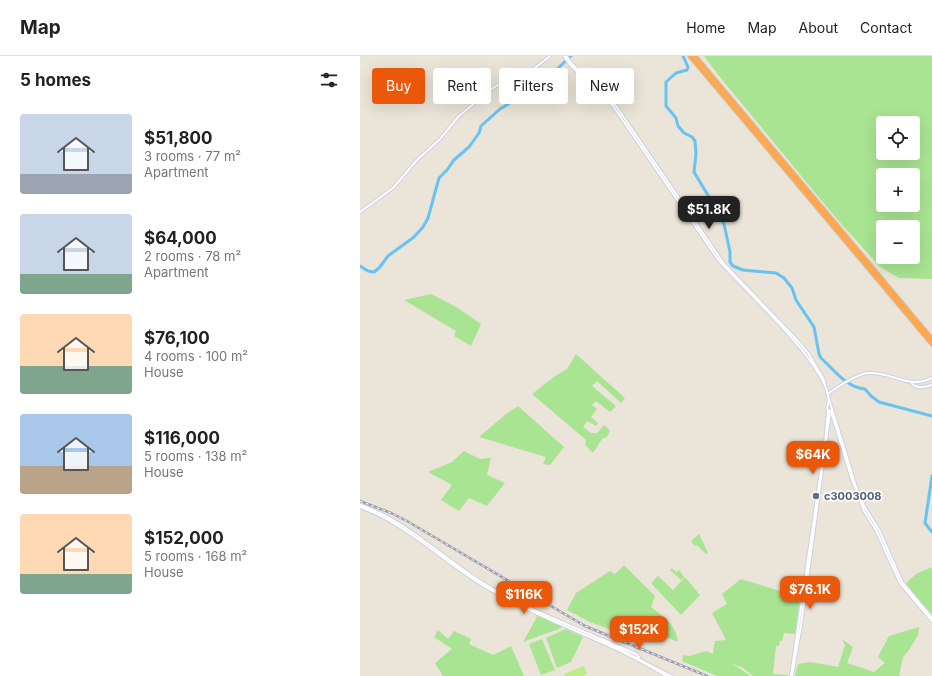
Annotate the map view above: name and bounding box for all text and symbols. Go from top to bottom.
text: Map [20,16,61,39]
text: Home [686,19,725,36]
text: Map [747,19,777,36]
text: About [799,19,838,36]
text: Contact [860,19,912,36]
chip: Buy [372,68,425,104]
chip: Rent [433,68,491,104]
chip: Filters [499,68,568,104]
chip: New [576,68,634,104]
icon: filters [318,69,340,91]
text: 5 homes [20,70,91,90]
map controls [876,116,920,264]
button: locate [876,116,920,160]
text: $51,800 [144,128,213,148]
icon: home [52,130,100,178]
text: 3 rooms · 77 m² [144,148,241,164]
text: Apartment [144,164,209,180]
button: + [876,168,920,212]
pin: $51.8K [676,196,742,230]
text: $51.8K [687,201,731,217]
button: − [876,220,920,264]
text: $64,000 [144,228,217,248]
icon: home [52,230,100,278]
text: 2 rooms · 78 m² [144,248,241,264]
text: Apartment [144,264,209,280]
text: $76,100 [144,328,210,348]
icon: home [52,330,100,378]
text: 4 rooms · 100 m² [144,348,248,364]
text: House [144,364,184,380]
text: $116,000 [144,428,220,448]
icon: home [52,430,100,478]
pin: $64K [789,441,837,475]
text: $64K [795,446,831,462]
text: 5 rooms · 138 m² [144,448,247,464]
text: House [144,464,184,480]
place label: c3003008 [824,489,882,503]
marker: c3003008 [811,491,821,501]
text: $152,000 [144,528,224,548]
icon: home [52,530,100,578]
text: 5 rooms · 168 m² [144,548,247,564]
text: House [144,564,184,580]
pin: $76.1K [777,576,843,610]
pin: $116K [496,581,552,615]
text: $76.1K [789,581,831,597]
text: $116K [505,586,543,602]
pin: $152K [611,616,667,650]
text: $152K [619,621,659,637]

